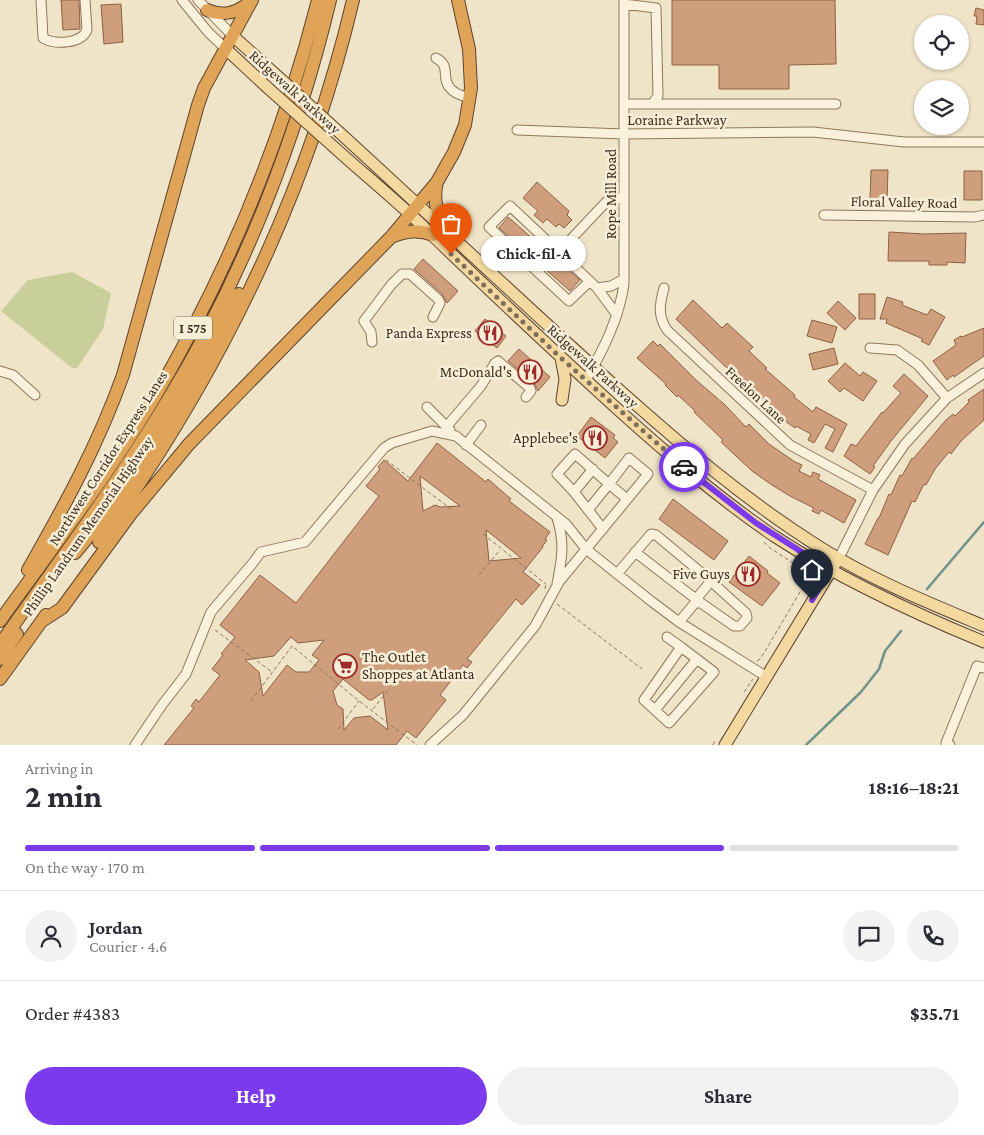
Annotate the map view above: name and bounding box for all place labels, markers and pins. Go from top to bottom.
pin [430,203,472,254]
callout: Chick-fil-A [481,236,586,272]
restaurant icon: Panda Express [477,320,503,346]
place label: Panda Express [386,325,472,342]
restaurant icon: McDonald's [517,359,543,385]
place label: McDonald's [440,364,512,380]
restaurant icon: Applebee's [582,425,608,451]
place label: Applebee's [513,430,578,447]
pin [791,549,833,600]
restaurant icon: Five Guys [735,561,761,587]
place label: Five Guys [672,566,730,583]
place label: The Outlet Shoppes at Atlanta [362,649,474,683]
supermarket icon: The Outlet Shoppes at Atlanta [332,653,358,679]

